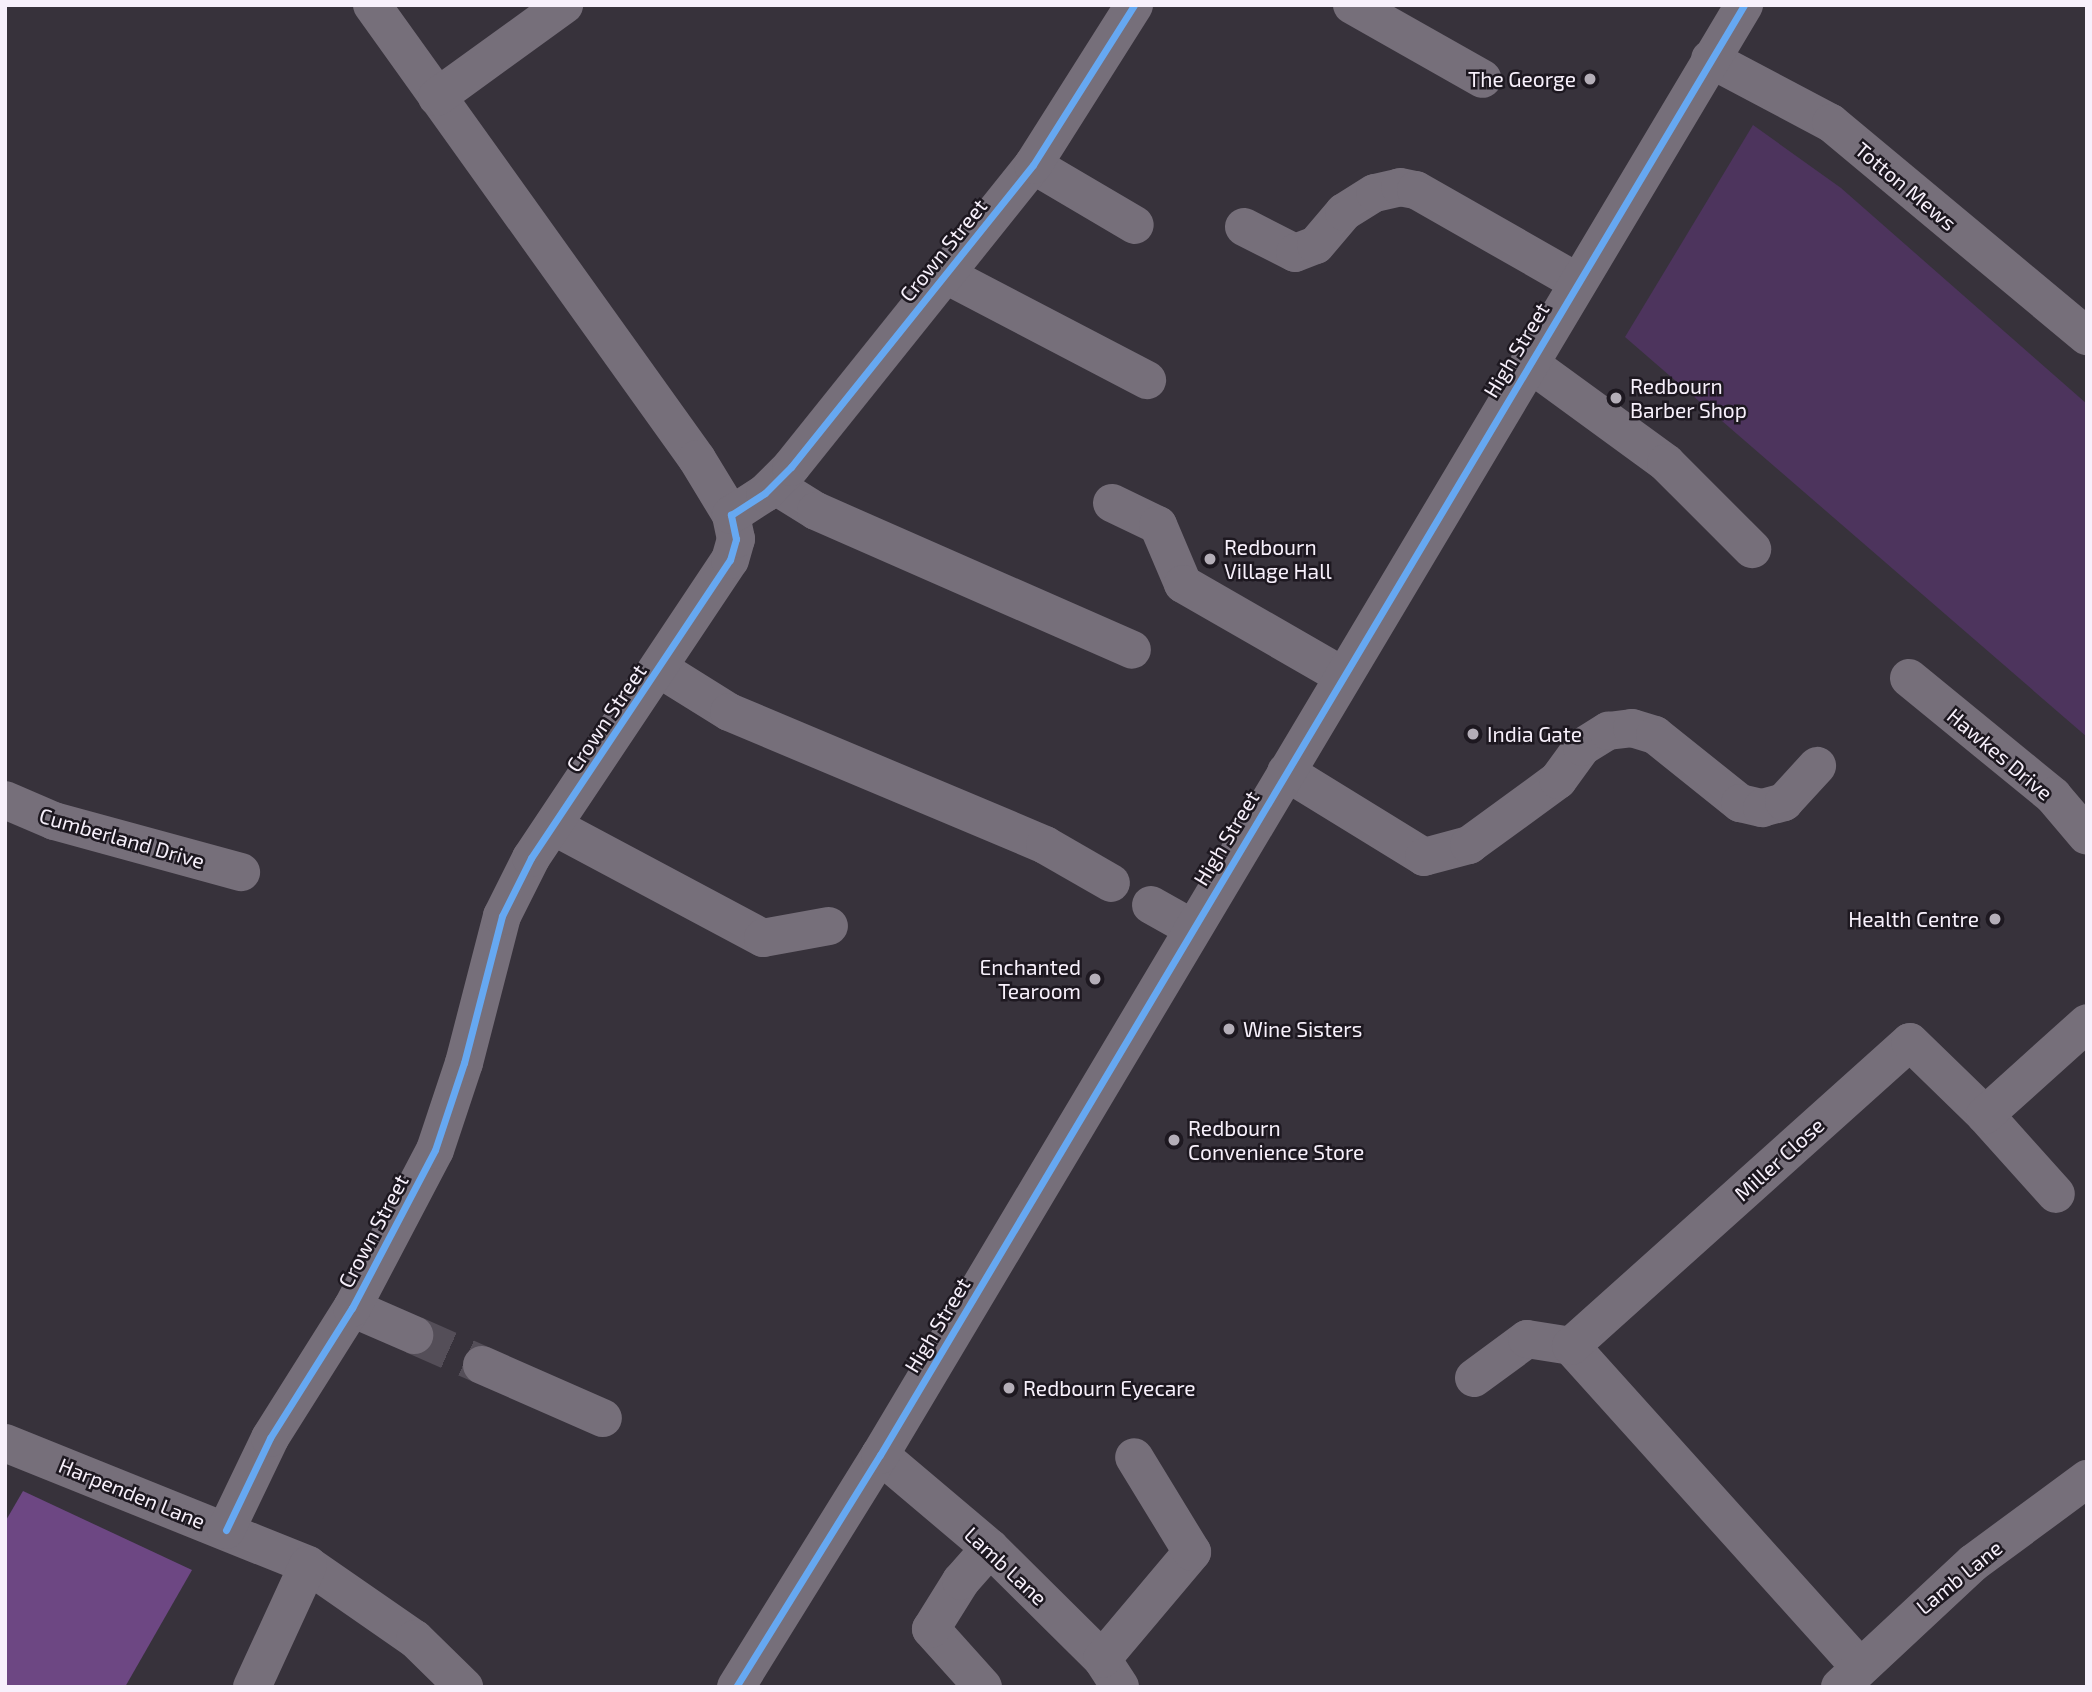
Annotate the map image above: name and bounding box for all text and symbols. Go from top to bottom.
place label: The George [1468,66,1576,92]
marker: The George [1582,71,1598,87]
street label: Totton Mews [1850,136,1962,236]
street label: Crown Street [894,194,992,306]
street label: High Street [1478,298,1554,402]
place label: Redbourn Barber Shop [1630,373,1747,423]
marker: Redbourn Barber Shop [1608,390,1624,406]
place label: Redbourn Village Hall [1224,534,1332,584]
marker: Redbourn Village Hall [1202,551,1218,567]
street label: Crown Street [561,659,651,777]
street label: Hawkes Drive [1942,703,2058,805]
place label: India Gate [1487,721,1582,747]
marker: India Gate [1465,726,1481,742]
street label: High Street [1188,786,1264,890]
street label: Cumberland Drive [37,802,207,874]
place label: Health Centre [1848,906,1979,932]
marker: Health Centre [1985,909,2005,929]
place label: Enchanted Tearoom [980,954,1081,1004]
marker: Enchanted Tearoom [1087,971,1103,987]
place label: Wine Sisters [1243,1016,1362,1042]
marker: Wine Sisters [1221,1021,1237,1037]
street label: Miller Close [1729,1112,1829,1206]
place label: Redbourn Convenience Store [1188,1115,1364,1165]
marker: Redbourn Convenience Store [1166,1132,1182,1148]
street label: Crown Street [333,1170,413,1292]
street label: High Street [899,1273,975,1377]
place label: Redbourn Eyecare [1023,1375,1196,1401]
marker: Redbourn Eyecare [1001,1380,1017,1396]
street label: Harpenden Lane [55,1452,209,1534]
street label: Lamb Lane [960,1522,1052,1610]
street label: Lamb Lane [1911,1535,2007,1619]

